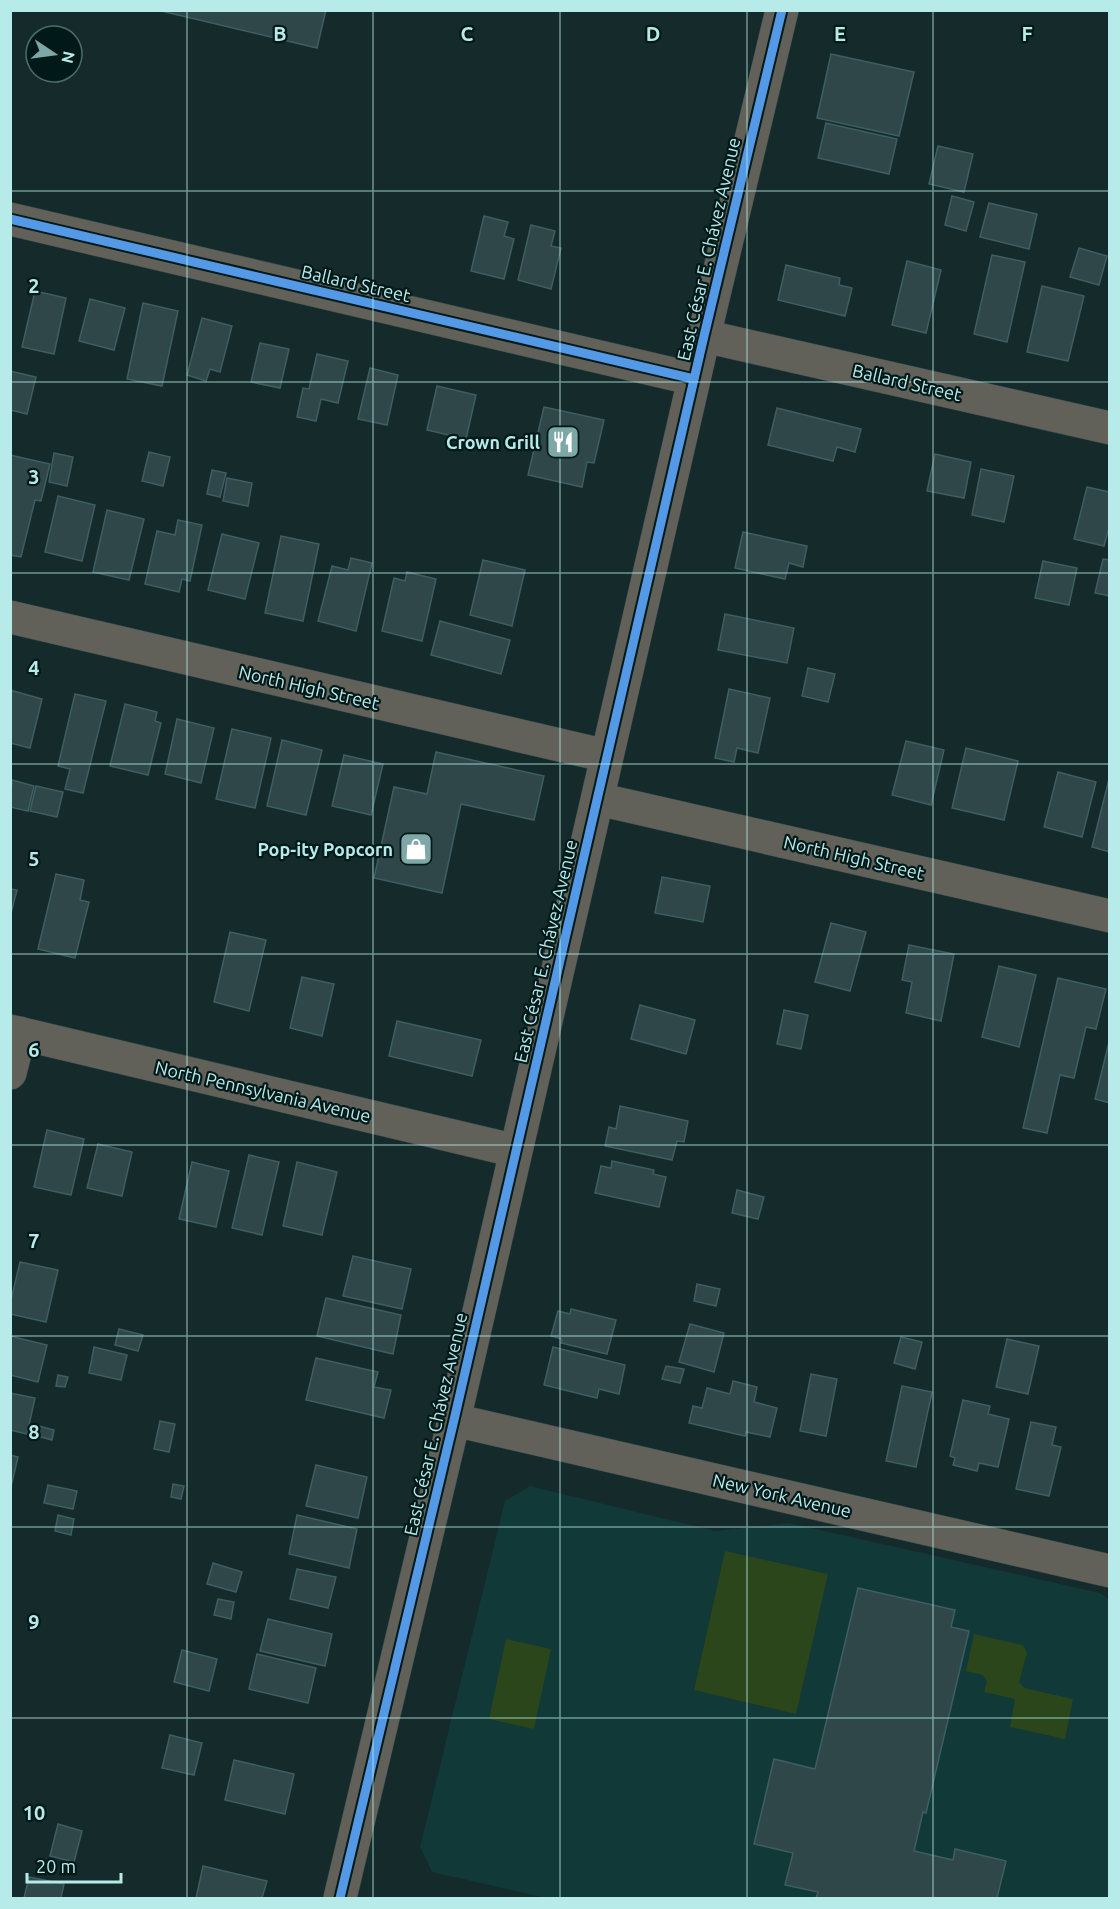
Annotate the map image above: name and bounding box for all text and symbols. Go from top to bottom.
text: B [273,22,287,45]
text: C [461,22,474,45]
text: D [646,22,660,45]
text: E [834,22,846,45]
text: F [1021,22,1033,45]
north arrow [24,24,84,84]
text: N [59,50,79,65]
street label: East César E. Chávez Avenue [673,135,743,363]
street label: Ballard Street [300,261,412,305]
text: 2 [28,274,40,297]
street label: Ballard Street [851,360,963,404]
restaurant icon: Crown Grill [545,424,581,460]
place label: Crown Grill [446,432,541,452]
text: 3 [28,465,40,488]
text: 4 [28,656,40,679]
street label: North High Street [237,661,381,713]
shop icon: Pop-ity Popcorn [398,831,434,867]
street label: North High Street [782,831,926,883]
street label: East César E. Chávez Avenue [510,837,580,1065]
place label: Pop-ity Popcorn [257,839,393,859]
text: 5 [28,847,40,870]
text: 6 [28,1038,40,1061]
street label: North Pennsylvania Avenue [153,1056,373,1126]
text: 7 [28,1229,40,1252]
street label: East César E. Chávez Avenue [400,1310,470,1538]
text: 8 [28,1420,40,1443]
street label: New York Avenue [711,1469,853,1521]
text: 9 [28,1610,40,1633]
text: 10 [23,1801,45,1824]
scale bar [27,1846,122,1884]
text: 20 m [36,1856,76,1876]

